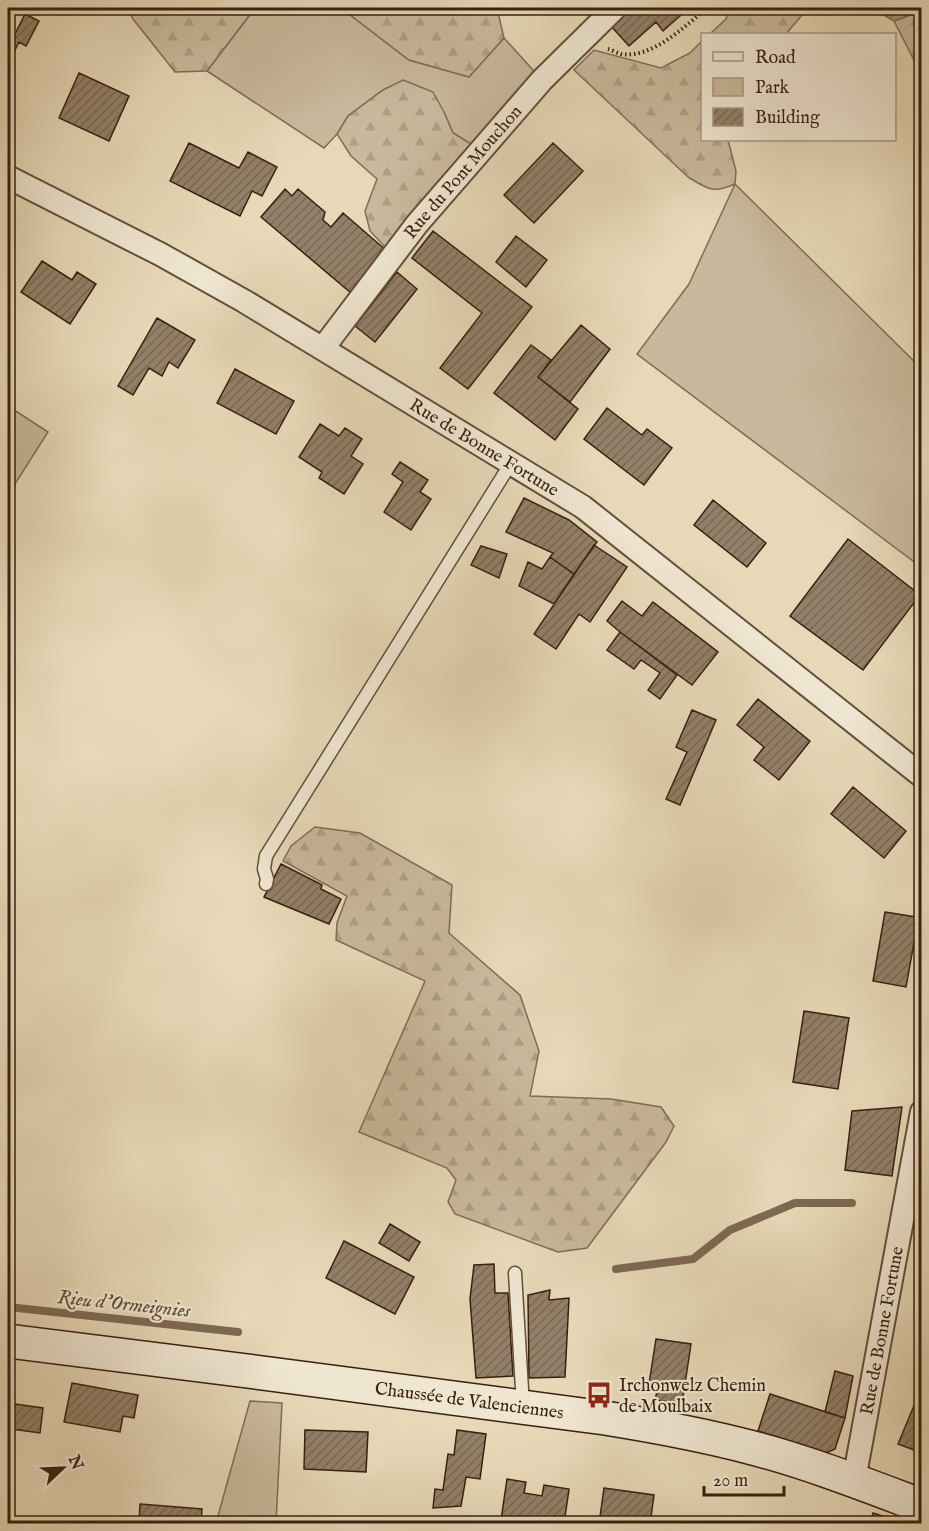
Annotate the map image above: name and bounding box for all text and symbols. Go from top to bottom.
legend [701,33,896,141]
text: Road [755,47,796,70]
text: Park [755,77,790,100]
street label: Rue du Pont Mouchon [400,101,528,244]
text: Building [755,107,820,130]
street label: Rue de Bonne Fortune [405,394,563,503]
street label: Rue de Bonne Fortune [856,1245,910,1417]
water label: Rieu d'Ormeignies [56,1285,192,1325]
place label: Irchonwelz Chemin de Moulbaix [619,1375,766,1419]
street label: Chaussée de Valenciennes [373,1378,565,1425]
bus stop icon: Irchonwelz Chemin de Moulbaix [584,1380,614,1410]
north arrow [33,1438,93,1498]
text: N [63,1452,87,1473]
scale bar [704,1459,784,1497]
text: 20 m [713,1470,748,1493]

